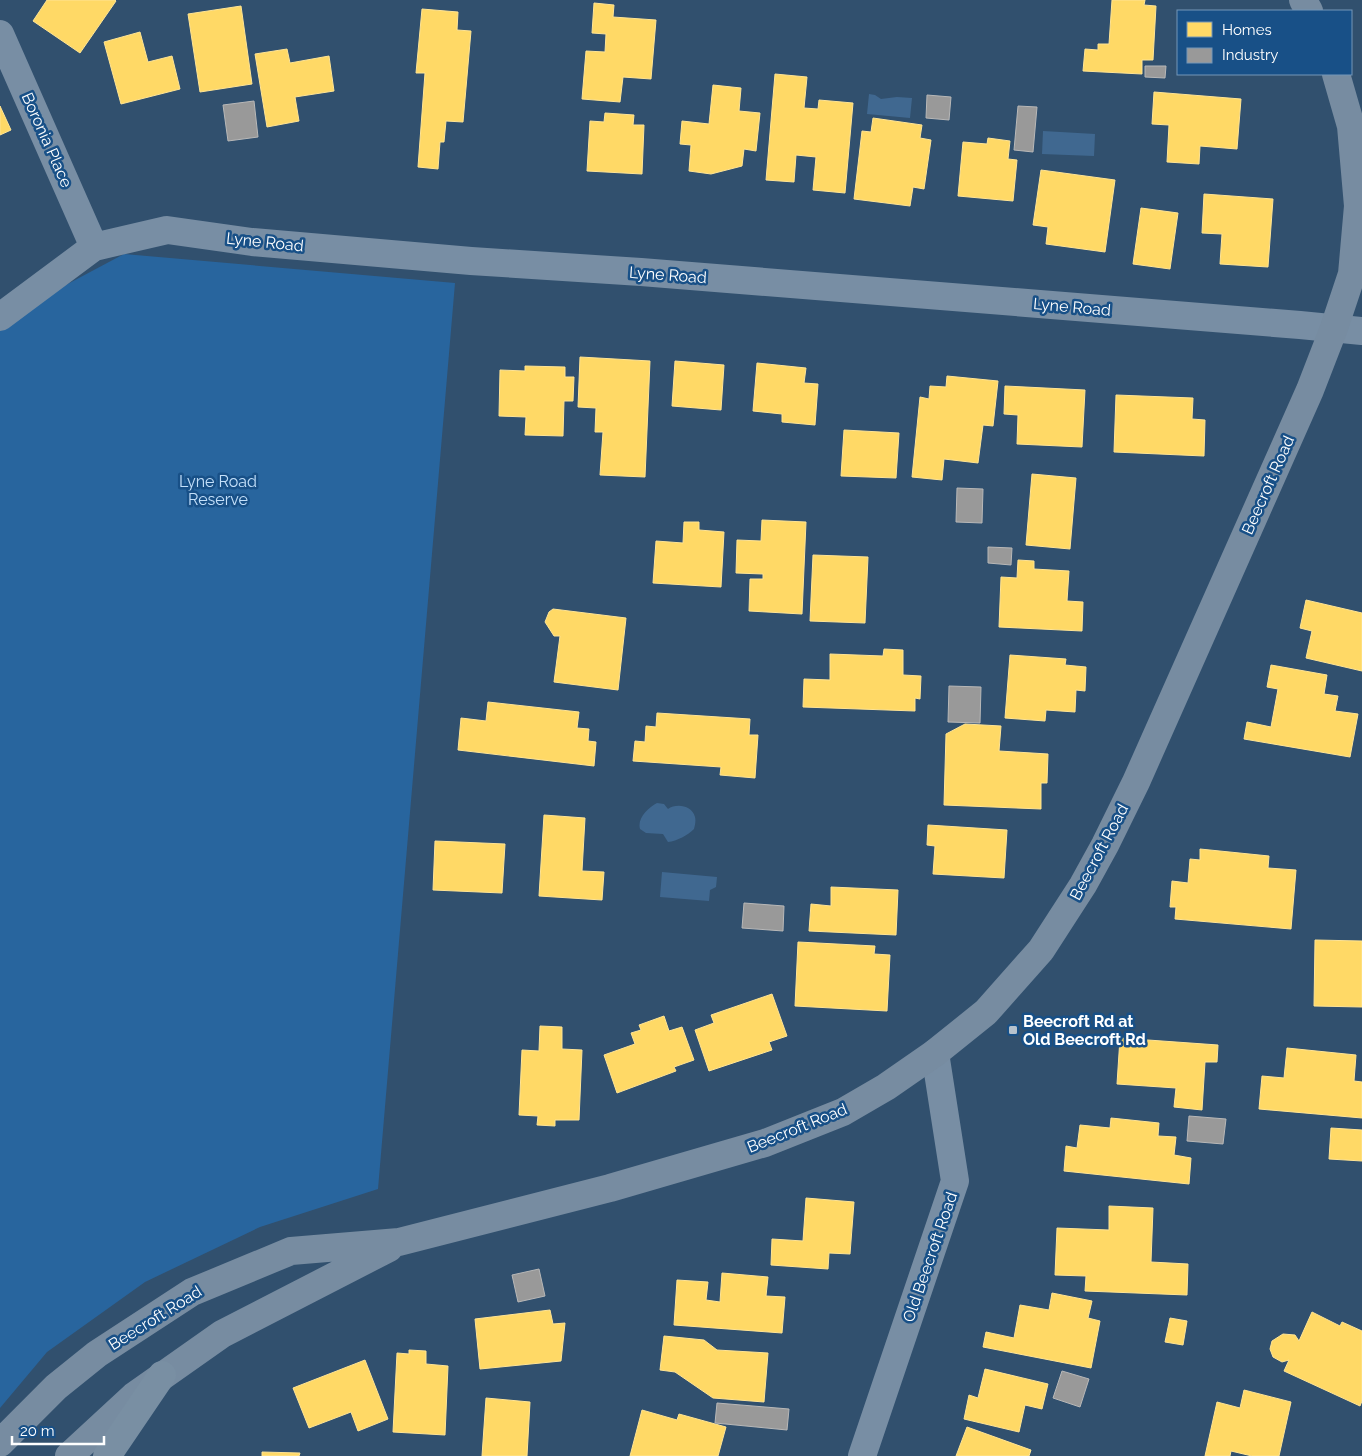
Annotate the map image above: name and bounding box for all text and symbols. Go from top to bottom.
legend [1177,10,1352,75]
text: Homes [1222,21,1272,39]
text: Industry [1222,46,1278,64]
street label: Boronia Place [18,90,76,190]
street label: Lyne Road [225,228,305,256]
street label: Lyne Road [628,263,708,287]
street label: Lyne Road [1032,294,1112,320]
street label: Beecroft Road [1238,433,1298,537]
park label: Lyne Road Reserve [179,472,257,509]
street label: Beecroft Road [1066,801,1132,903]
place label: Beecroft Rd at Old Beecroft Rd [1023,1012,1146,1049]
marker: Beecroft Rd at Old Beecroft Rd [1007,1024,1019,1036]
street label: Beecroft Road [744,1099,850,1157]
street label: Old Beecroft Road [899,1189,961,1325]
street label: Beecroft Road [105,1282,205,1354]
scale bar [12,1414,105,1446]
text: 20 m [20,1422,55,1440]

